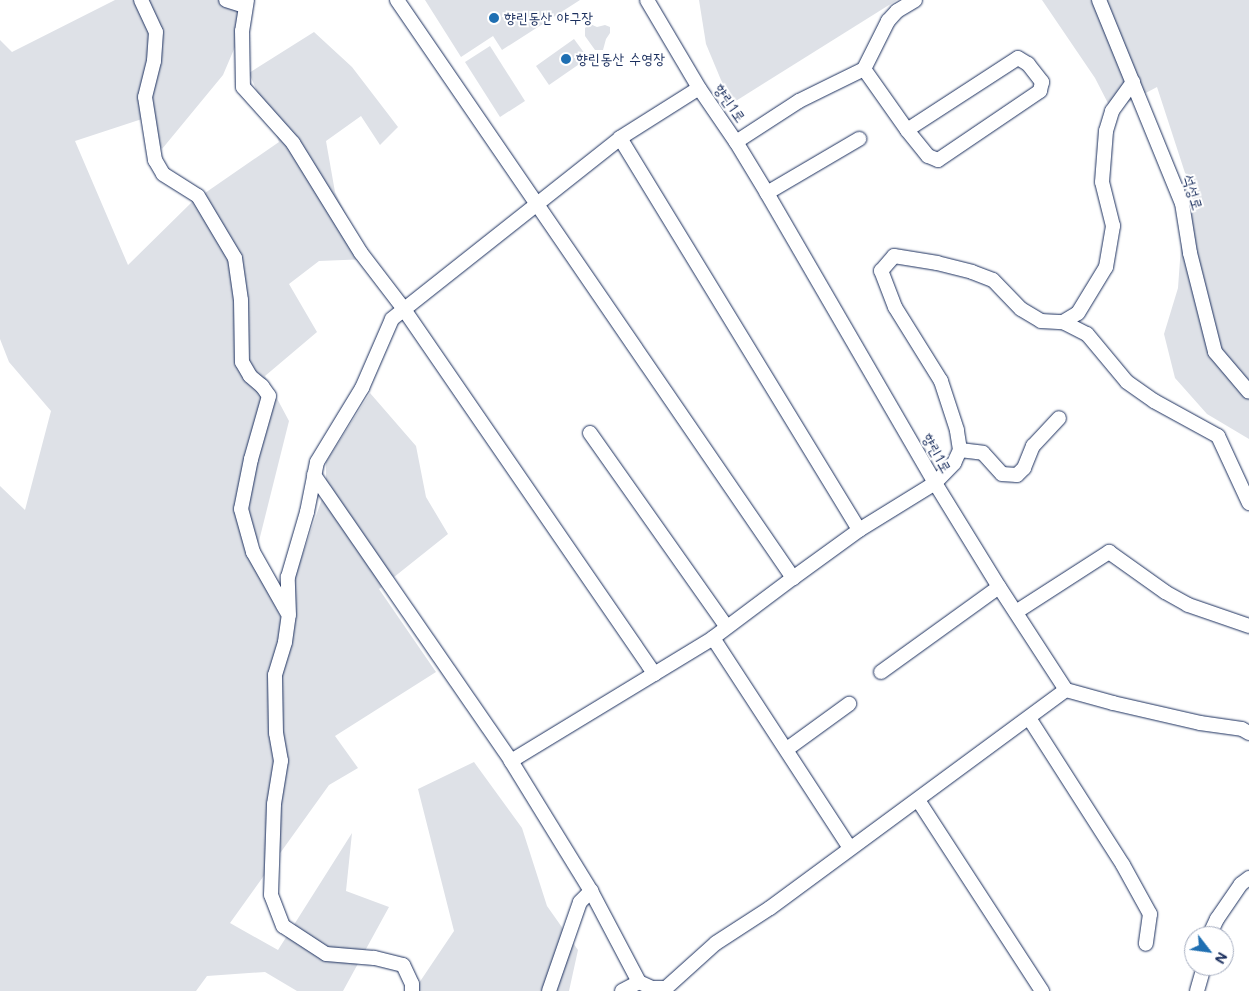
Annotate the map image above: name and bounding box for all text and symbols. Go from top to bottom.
place label: 향린동산 야구장 [504,9,593,27]
marker: 향린동산 야구장 [488,12,500,24]
place label: 향린동산 수영장 [576,50,665,68]
marker: 향린동산 수영장 [560,53,572,65]
street label: 향린1로 [710,80,750,126]
street label: 석성로 [1179,172,1207,212]
street label: 향린1로 [918,430,956,476]
north arrow [1184,926,1234,976]
text: N [1211,949,1232,968]

